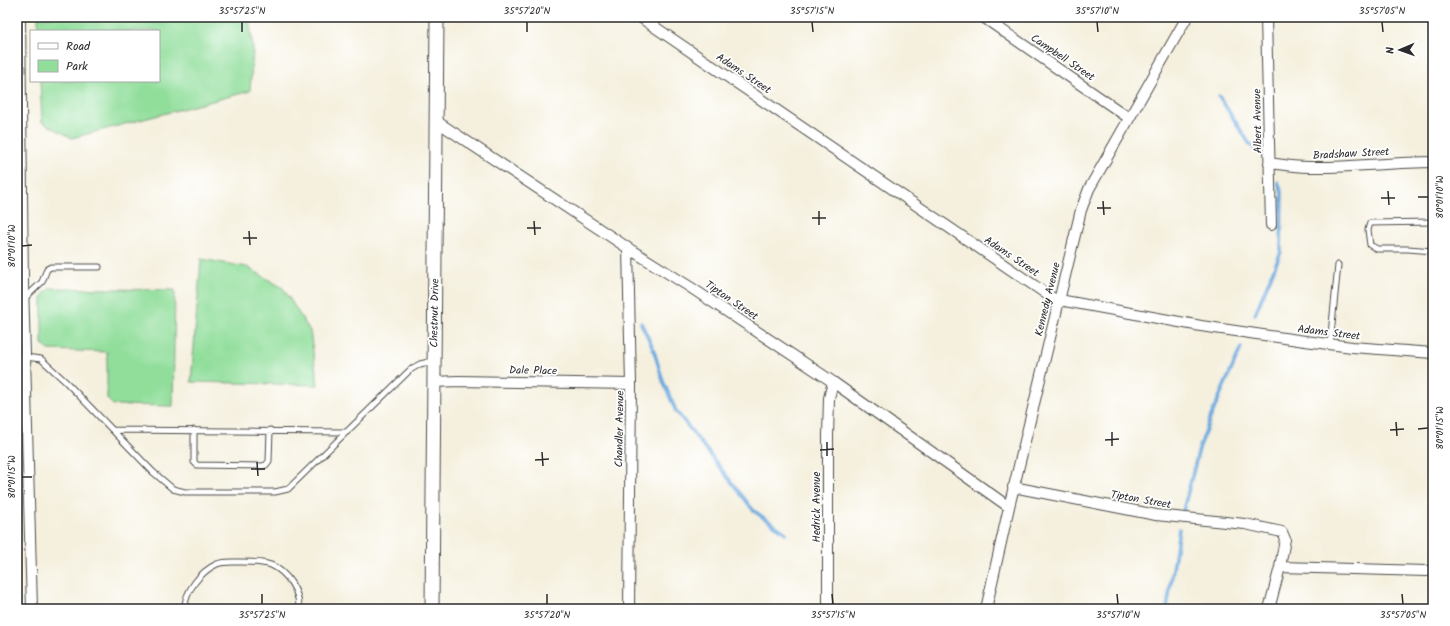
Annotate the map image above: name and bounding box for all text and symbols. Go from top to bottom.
text: 35°57'25"N [218,3,266,19]
text: 35°57'20"N [504,3,551,19]
text: 35°57'15"N [790,3,834,19]
text: 35°57'10"N [1075,3,1119,19]
text: 35°57'05"N [1359,3,1405,19]
legend [30,30,160,82]
street label: Campbell Street [1027,30,1099,86]
north arrow [1380,30,1420,70]
text: Road [66,37,91,56]
text: N [1382,46,1400,54]
street label: Adams Street [712,49,775,99]
text: Park [66,57,88,76]
street label: Albert Avenue [1248,88,1268,154]
street label: Bradshaw Street [1312,143,1391,165]
text: 80°01'10"W [1432,175,1448,219]
text: 80°01'10"W [4,224,20,268]
street label: Adams Street [980,232,1043,282]
street label: Kennedy Avenue [1030,260,1066,338]
street label: Tipton Street [701,276,762,326]
street label: Chestnut Drive [425,278,445,348]
street label: Adams Street [1296,320,1362,346]
street label: Dale Place [509,362,557,380]
street label: Chandler Avenue [610,390,630,468]
text: 80°01'15"W [1432,406,1448,450]
text: 80°01'15"W [4,455,20,499]
street label: Hedrick Avenue [808,471,826,542]
street label: Tipton Street [1109,486,1173,514]
text: 35°57'25"N [238,607,286,623]
text: 35°57'20"N [524,607,571,623]
text: 35°57'15"N [811,607,855,623]
text: 35°57'10"N [1096,607,1140,623]
text: 35°57'05"N [1380,607,1426,623]

